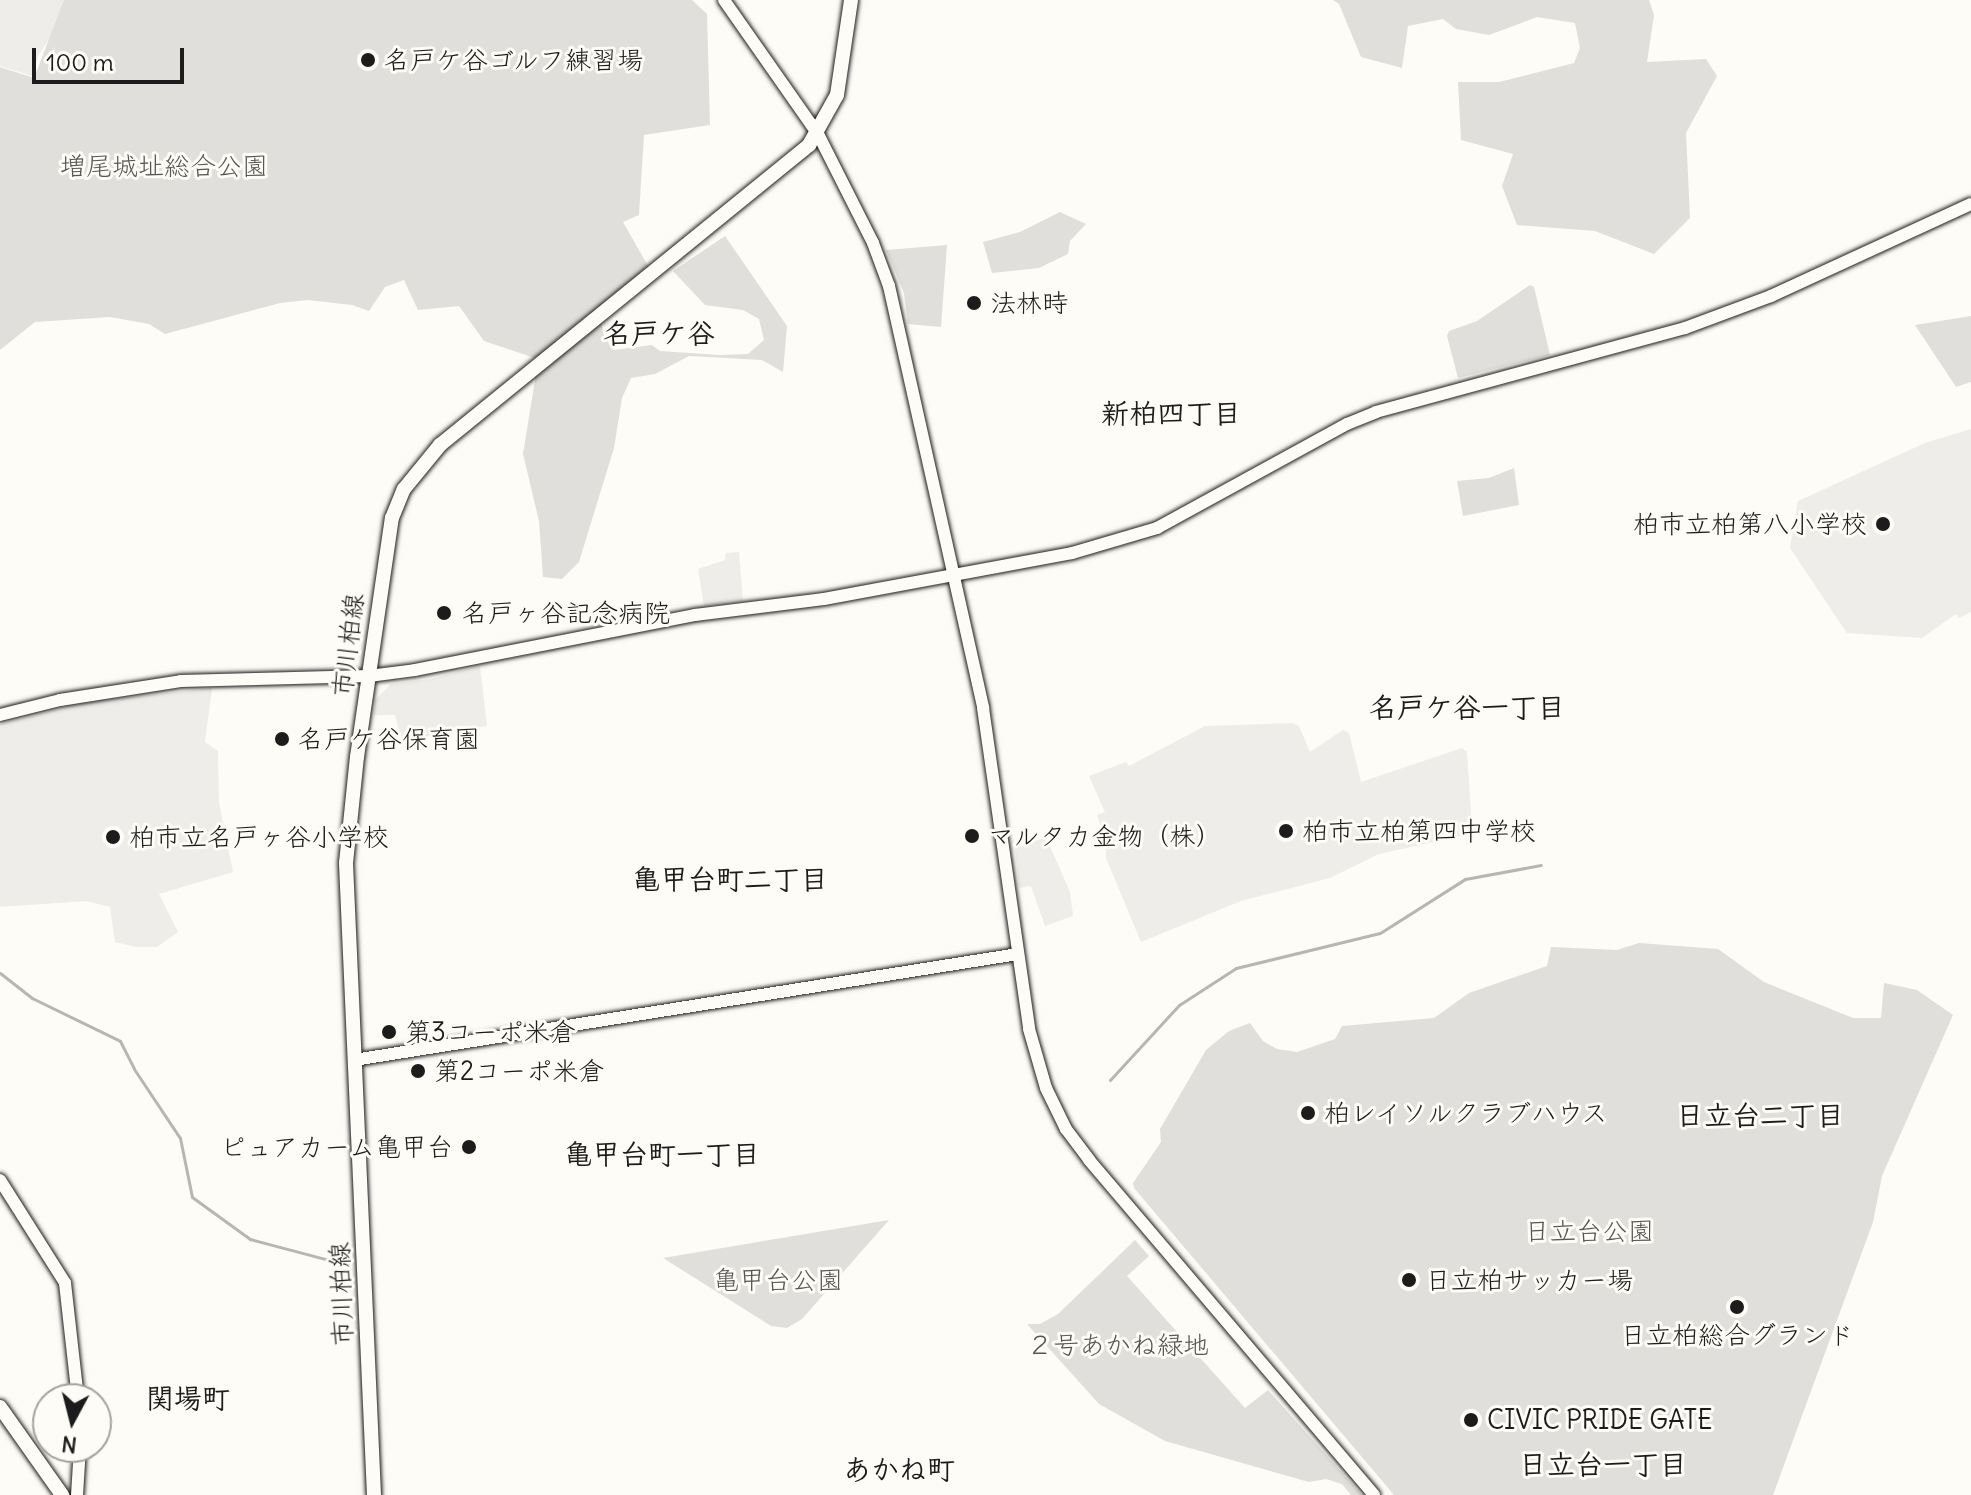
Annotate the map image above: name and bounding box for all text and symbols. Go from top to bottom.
scale bar [36,32,188,82]
place label: 名戸ケ谷ゴルフ練習場 [384,44,644,76]
text: 100 m [46,47,114,77]
marker: 名戸ケ谷ゴルフ練習場 [359,51,377,69]
park label: 増尾城址総合公園 [60,150,268,182]
place label: 法林時 [990,287,1068,319]
marker: 法林時 [965,294,983,312]
district label: 名戸ケ谷 [603,316,715,350]
district label: 新柏四丁目 [1101,396,1241,430]
place label: 柏市立柏第八小学校 [1633,508,1867,540]
marker: 柏市立柏第八小学校 [1874,515,1892,533]
street label: 市川柏線 [326,591,370,699]
place label: 名戸ヶ谷記念病院 [462,597,670,629]
marker: 名戸ヶ谷記念病院 [433,602,455,624]
district label: 名戸ケ谷一丁目 [1369,690,1565,724]
place label: 名戸ケ谷保育園 [298,723,480,755]
marker: 名戸ケ谷保育園 [273,730,291,748]
place label: 柏市立柏第四中学校 [1302,815,1536,847]
place label: マルタカ金物（株） [988,820,1222,852]
place label: 柏市立名戸ヶ谷小学校 [129,821,389,853]
marker: 柏市立柏第四中学校 [1277,822,1295,840]
marker: マルタカ金物（株） [963,827,981,845]
marker: 柏市立名戸ヶ谷小学校 [104,828,122,846]
district label: 亀甲台町二丁目 [632,862,828,896]
place label: 第3コーポ米倉 [405,1016,576,1048]
marker: 第3コーポ米倉 [380,1023,398,1041]
place label: 第2コーポ米倉 [434,1055,604,1087]
marker: 第2コーポ米倉 [409,1062,427,1080]
place label: 柏レイソルクラブハウス [1324,1097,1610,1129]
district label: 日立台二丁目 [1676,1098,1844,1132]
marker: 柏レイソルクラブハウス [1299,1104,1317,1122]
place label: ピュアカーム亀甲台 [219,1131,453,1163]
district label: 亀甲台町一丁目 [564,1137,760,1171]
marker: ピュアカーム亀甲台 [460,1138,478,1156]
park label: 日立台公園 [1524,1215,1654,1247]
street label: 市川柏線 [324,1241,358,1347]
park label: 亀甲台公園 [713,1264,843,1296]
place label: 日立柏サッカー場 [1425,1264,1633,1296]
marker: 日立柏サッカー場 [1400,1271,1418,1289]
marker: 日立柏総合グランド [1728,1298,1746,1316]
place label: 日立柏総合グランド [1620,1319,1854,1351]
park label: ２号あかね緑地 [1027,1329,1209,1361]
district label: 関場町 [146,1381,230,1415]
north arrow [32,1383,112,1463]
place label: CIVIC PRIDE GATE [1487,1404,1712,1436]
marker: CIVIC PRIDE GATE [1462,1411,1480,1429]
text: N [60,1430,79,1460]
district label: 日立台一丁目 [1519,1447,1687,1481]
district label: あかね町 [843,1452,955,1486]

